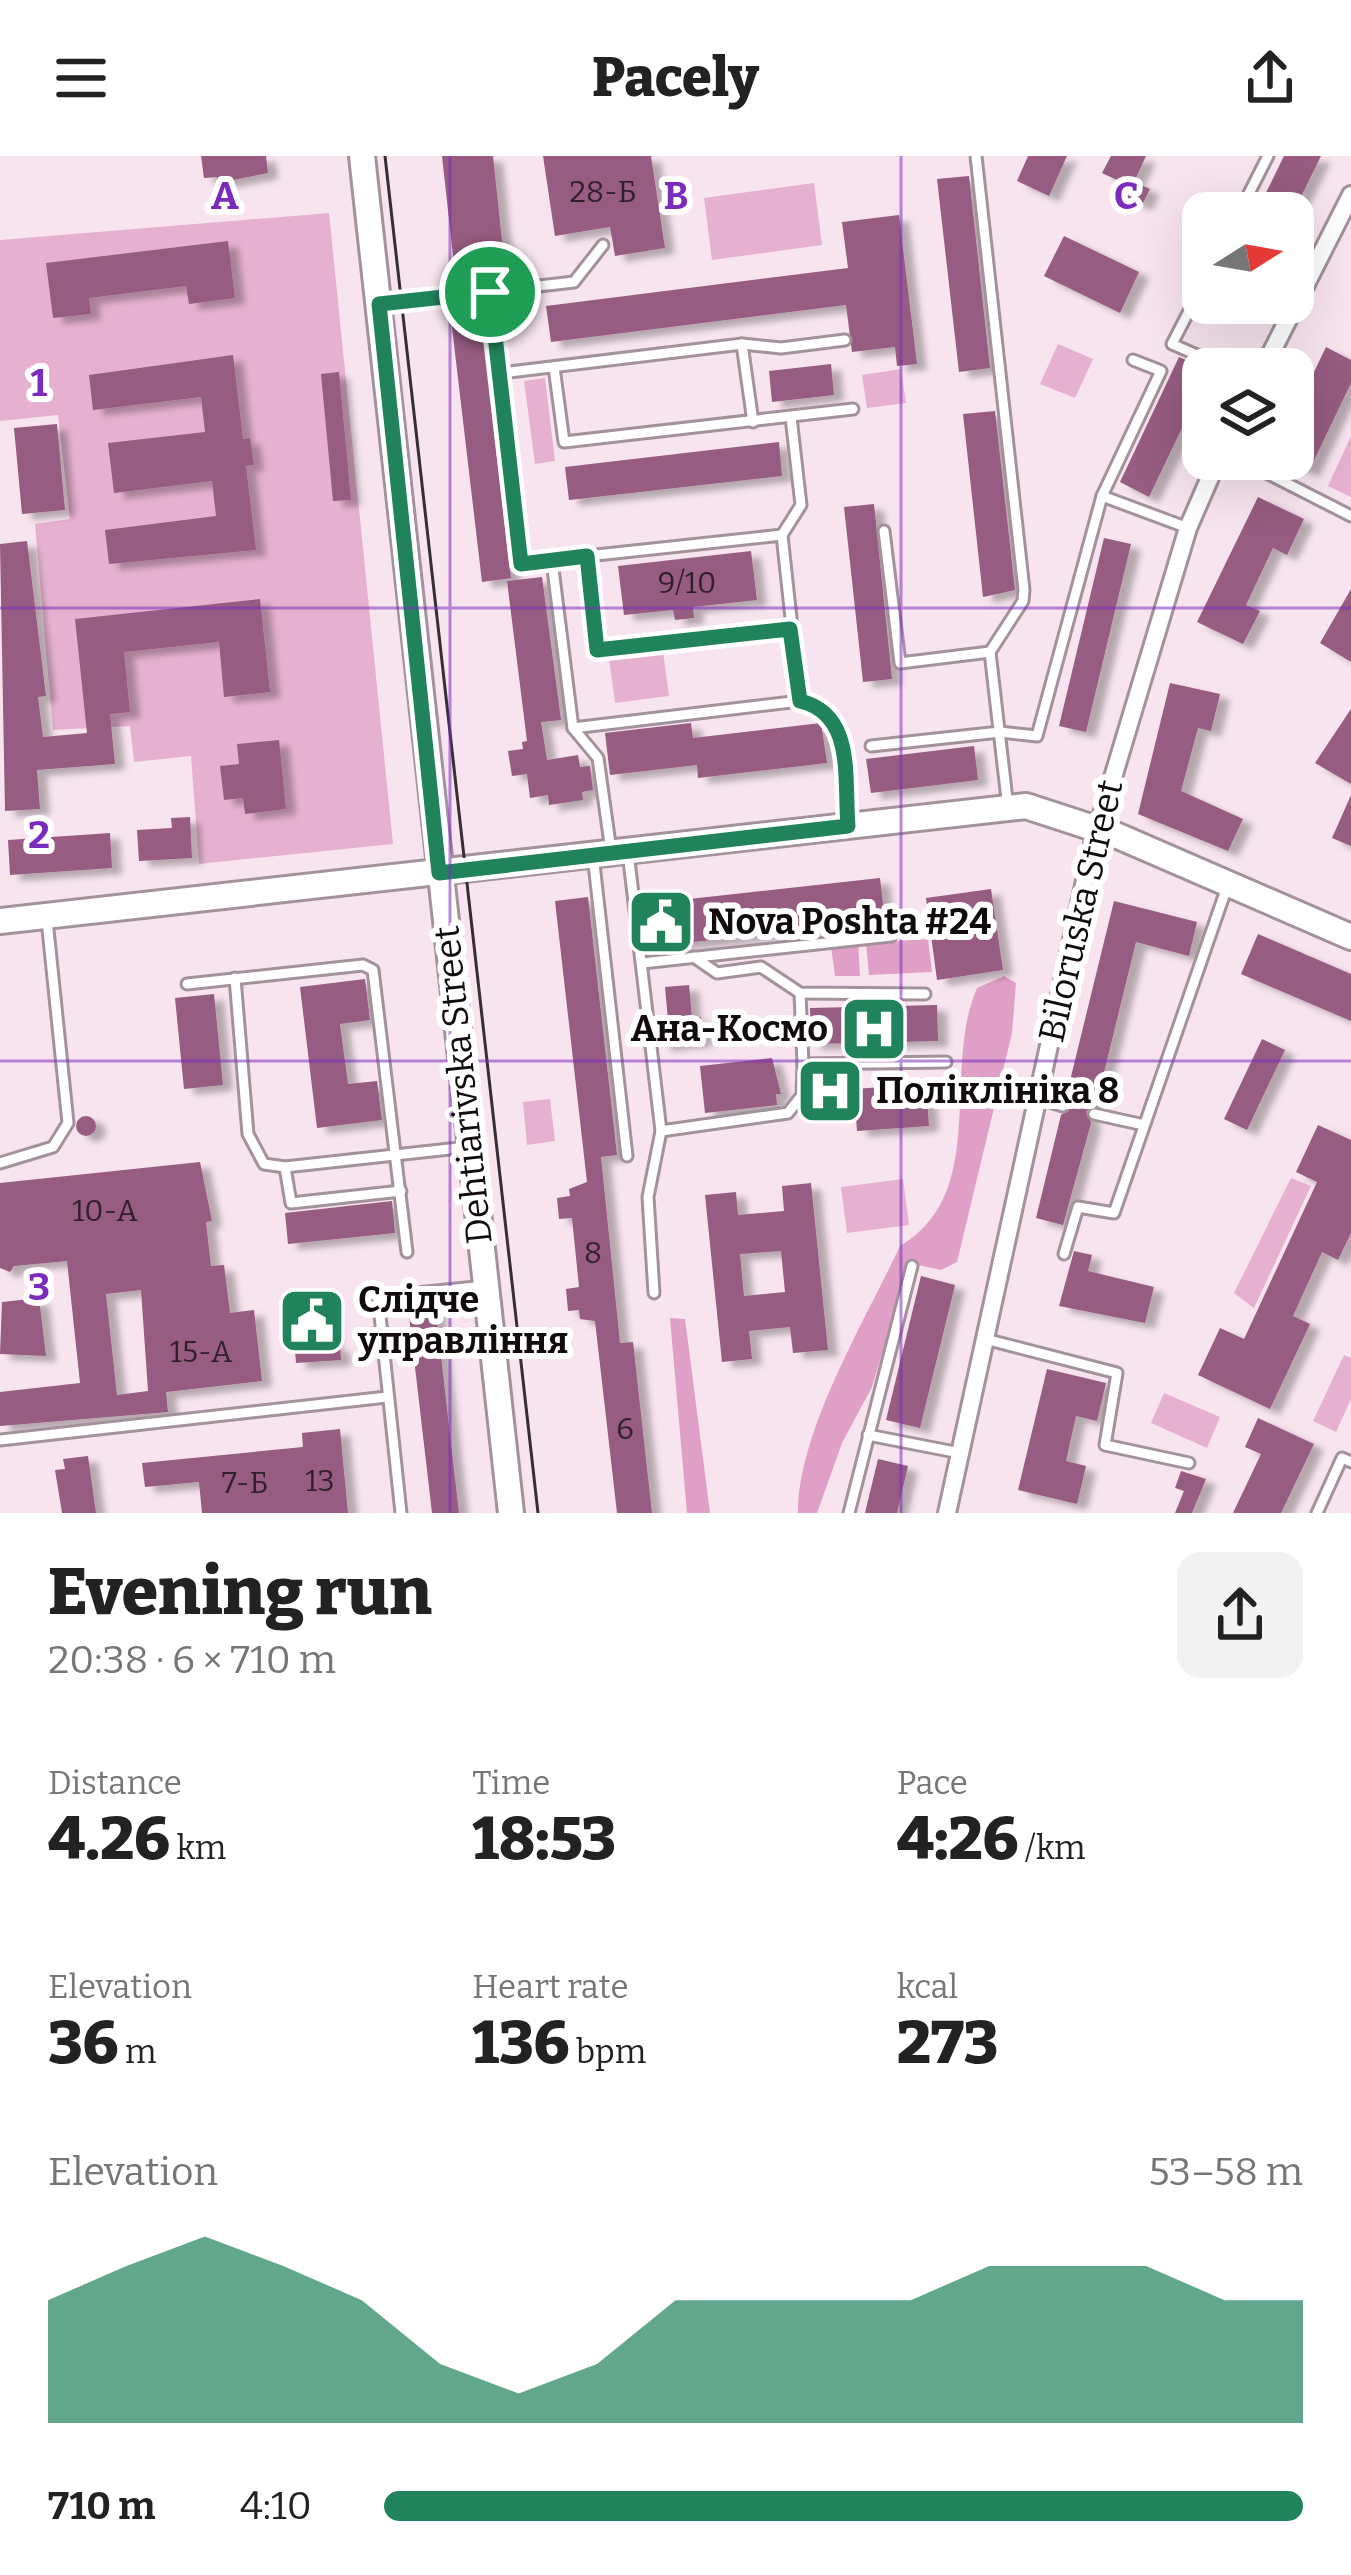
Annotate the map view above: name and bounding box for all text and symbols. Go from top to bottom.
icon: menu [48,45,114,111]
icon: share [1237,45,1303,111]
text: Pacely [592,46,759,110]
text: A [211,173,239,219]
text: B [663,173,689,219]
text: C [1114,173,1138,219]
house number: 28-Б [570,174,636,210]
north arrow [1182,192,1314,324]
map controls [1182,192,1314,480]
pin [439,241,541,343]
icon: arrive [457,259,523,325]
button: layers [1182,348,1314,480]
text: 1 [31,360,48,406]
house number: 9/10 [658,565,716,601]
street label: Biloruska Street [1029,776,1133,1046]
text: 2 [28,812,50,858]
public building icon: Nova Poshta #24 [626,887,696,957]
place label: Nova Poshta #24 [708,900,991,944]
street label: Dehtiarivska Street [424,924,502,1246]
hospital icon: Ана-Космо [839,994,909,1064]
place label: Ана-Космо [631,1007,828,1051]
hospital icon: Поліклініка 8 [795,1056,865,1126]
place label: Поліклініка 8 [876,1069,1119,1113]
house number: 10-А [72,1193,139,1229]
house number: 8 [584,1235,602,1271]
text: 3 [28,1264,50,1310]
place label: Слідче управління [357,1278,568,1363]
public building icon: Слідче управління [277,1286,347,1356]
house number: 15-А [170,1334,233,1370]
house number: 6 [616,1411,634,1447]
house number: 13 [305,1463,335,1499]
house number: 7-Б [222,1465,268,1501]
text: Evening run [48,1552,432,1631]
button: share [1177,1552,1303,1678]
text: 20:38 · 6 × 710 m [48,1637,336,1683]
text: Distance [48,1763,182,1803]
text: Time [472,1763,550,1803]
text: Pace [897,1763,968,1803]
text: 4.26 [48,1803,170,1875]
text: 18:53 [472,1803,616,1875]
text: 4:26 [897,1803,1018,1875]
text: km [170,1828,226,1868]
text: /km [1018,1828,1086,1868]
text: Elevation [48,1967,192,2007]
text: Heart rate [472,1967,628,2007]
text: kcal [897,1967,958,2007]
text: 36 [48,2007,118,2079]
text: 136 [472,2007,569,2079]
text: 273 [897,2007,998,2079]
text: m [118,2032,156,2072]
text: bpm [569,2032,646,2072]
text: Elevation [48,2149,218,2195]
text: 53–58 m [1149,2149,1303,2195]
text: 710 m [48,2483,155,2529]
text: 4:10 [240,2483,312,2529]

